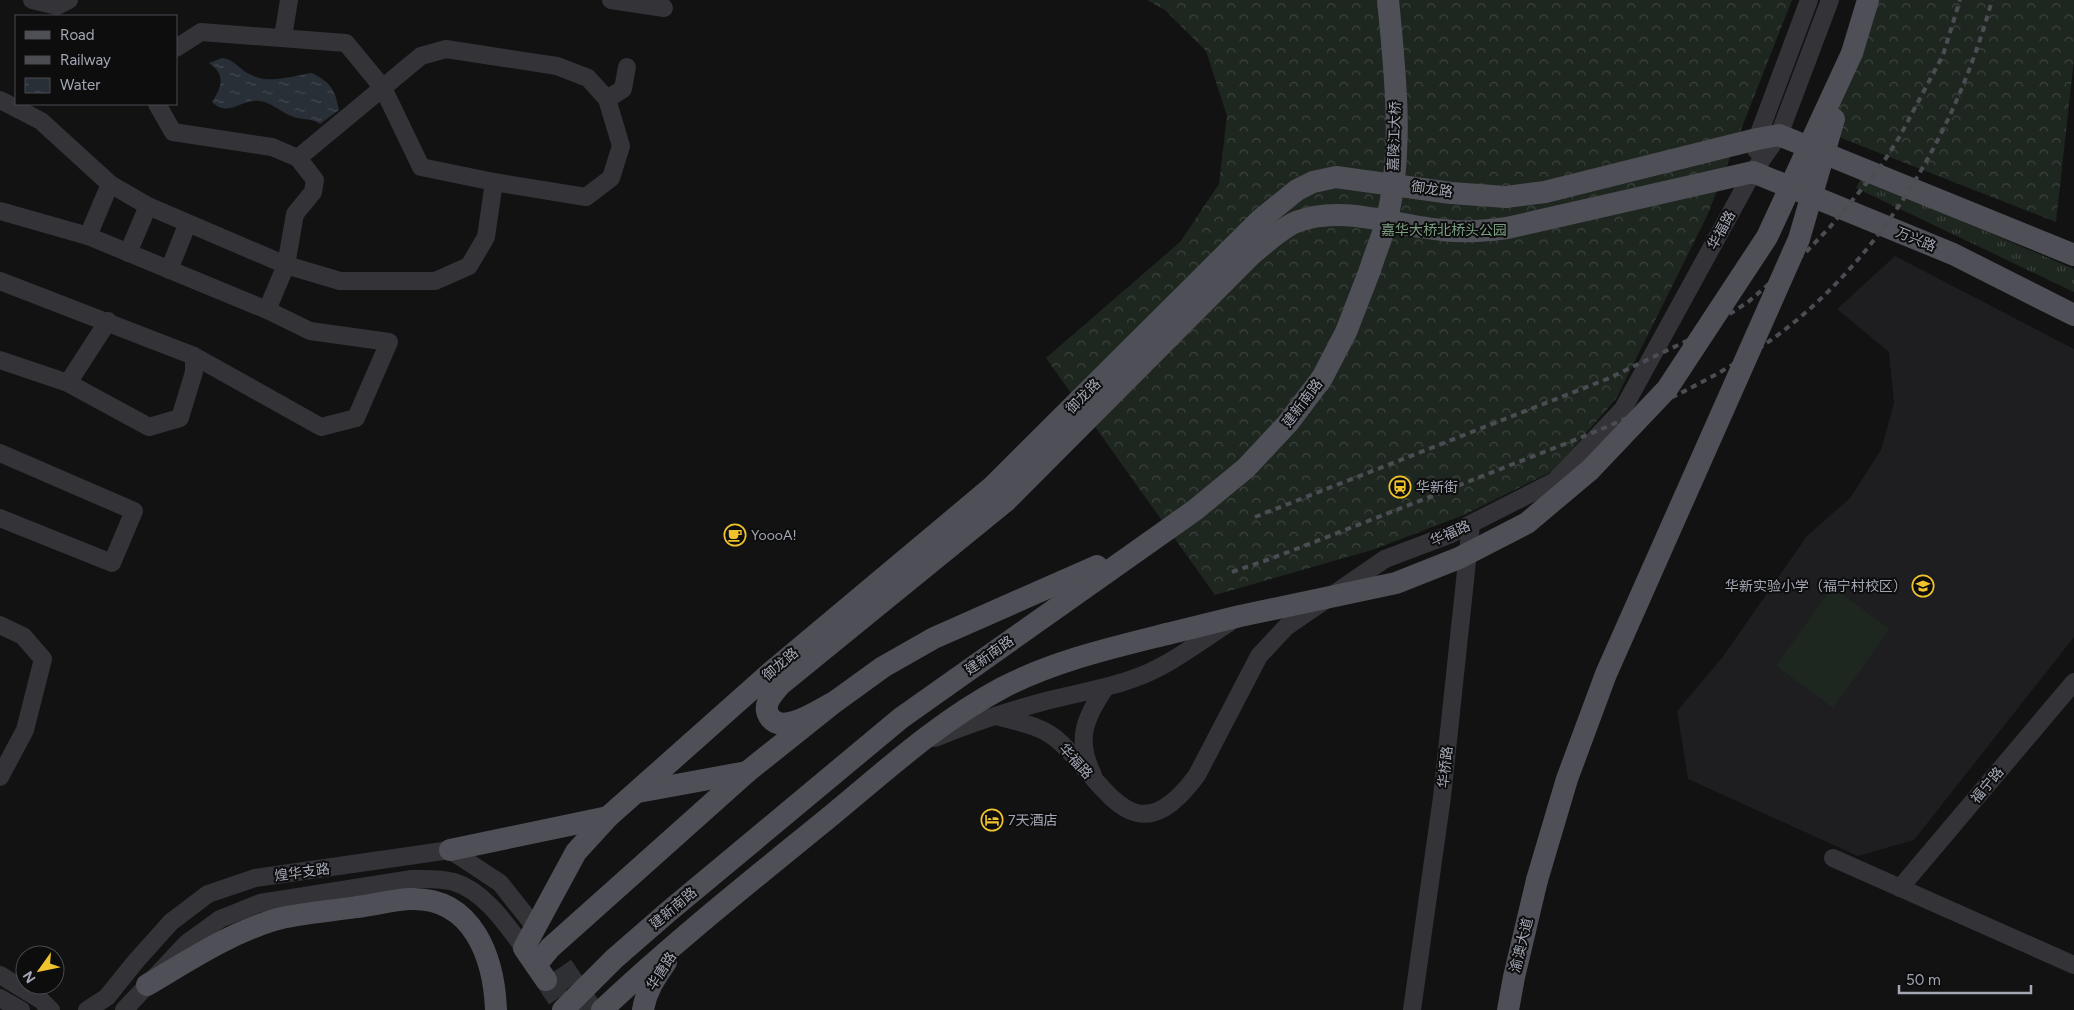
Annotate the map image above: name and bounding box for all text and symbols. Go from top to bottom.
legend [15,15,178,105]
text: Road [60,26,95,44]
text: Railway [60,51,111,69]
text: Water [60,76,100,94]
street label: 嘉陵江大桥 [1385,101,1404,171]
street label: 御龙路 [1410,178,1454,201]
street label: 华福路 [1704,208,1739,253]
park label: 嘉华大桥北桥头公园 [1381,222,1507,239]
street label: 万兴路 [1893,224,1938,255]
street label: 御龙路 [1062,375,1104,417]
street label: 建新南路 [1279,376,1326,431]
station icon: 华新街 [1388,475,1412,499]
place label: 华新街 [1416,479,1458,496]
street label: 华福路 [1428,517,1473,550]
cafe icon: YoooA! [723,523,747,547]
place label: YoooA! [751,527,797,544]
school or university icon: 华新实验小学（福宁村校区） [1911,574,1935,598]
place label: 华新实验小学（福宁村校区） [1725,578,1907,595]
street label: 建新南路 [961,632,1017,678]
street label: 御龙路 [759,644,802,684]
street label: 华福路 [1055,740,1096,783]
street label: 华桥路 [1435,745,1456,789]
street label: 福宁路 [1967,764,2007,807]
hotel icon: 7天酒店 [980,808,1004,832]
place label: 7天酒店 [1008,812,1058,829]
street label: 煌华支路 [273,860,331,885]
street label: 建新南路 [646,884,700,933]
street label: 渝澳大道 [1506,916,1537,974]
north arrow [15,945,65,995]
street label: 华唐路 [643,949,680,994]
scale bar [1899,962,2032,994]
text: N [19,968,40,986]
text: 50 m [1906,971,1941,989]

